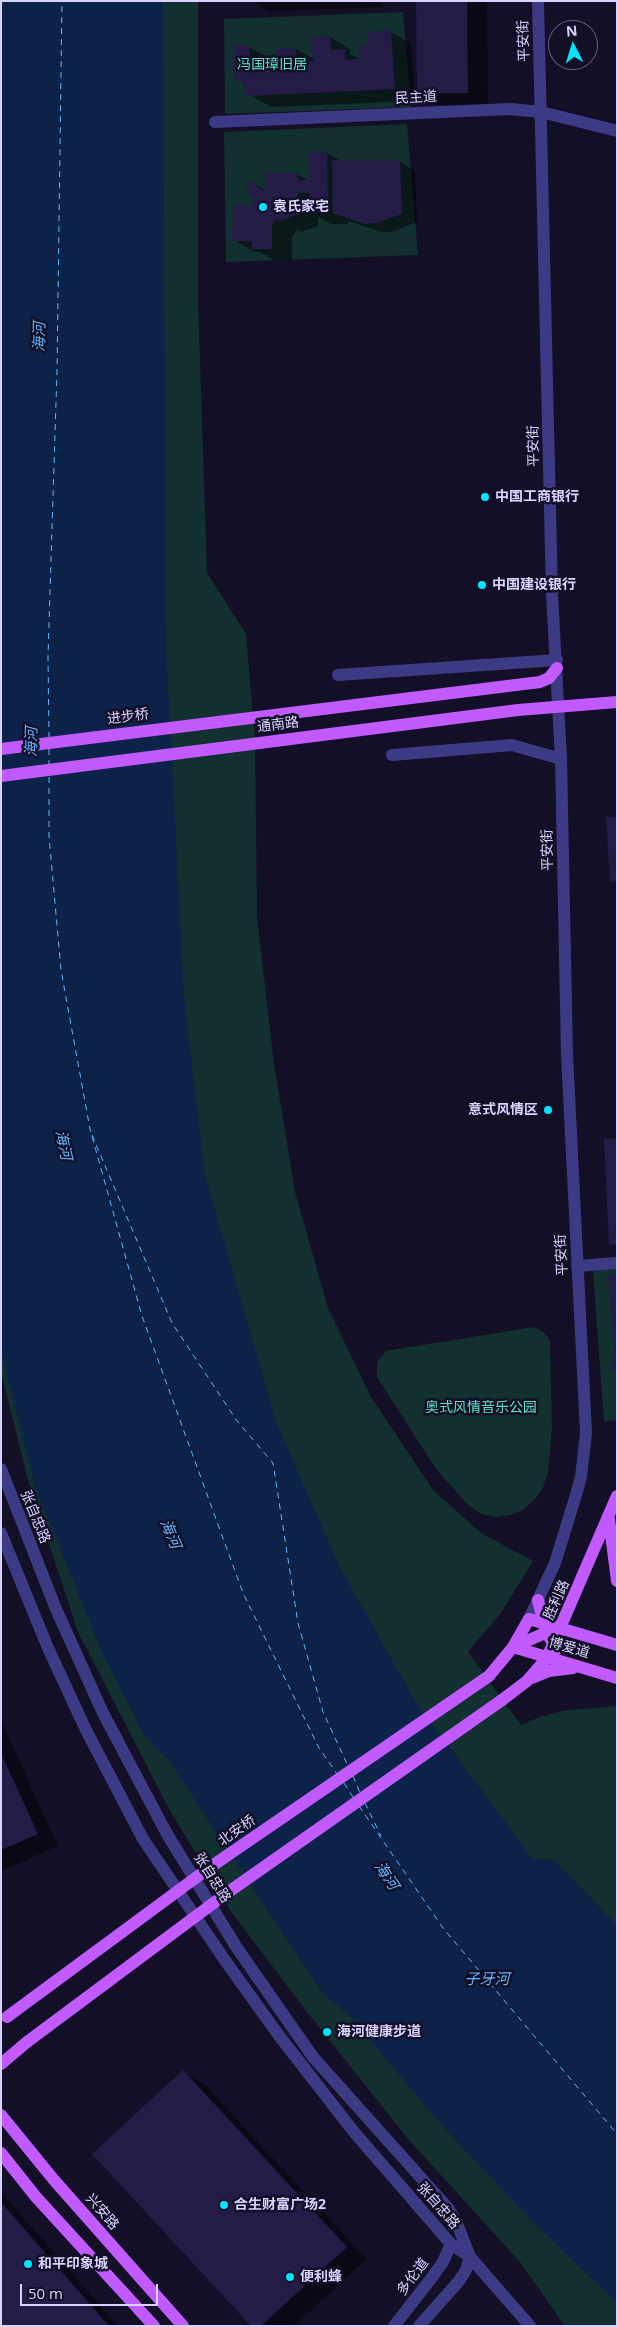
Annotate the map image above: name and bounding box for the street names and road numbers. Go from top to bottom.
street label: 平安街 [515,20,533,62]
street label: 民主道 [395,89,437,107]
street label: 平安街 [525,425,543,467]
street label: 进步桥 [106,706,150,728]
street label: 通南路 [256,714,300,736]
street label: 平安街 [539,829,557,871]
street label: 平安街 [553,1234,571,1276]
street label: 张自忠路 [17,1488,53,1546]
street label: 胜利路 [541,1577,573,1623]
street label: 博爱道 [546,1634,592,1662]
street label: 北安桥 [215,1812,259,1850]
street label: 张自忠路 [190,1850,234,1906]
street label: 张自忠路 [413,2179,463,2233]
street label: 兴安路 [82,2191,122,2233]
street label: 多伦道 [394,2255,432,2299]

